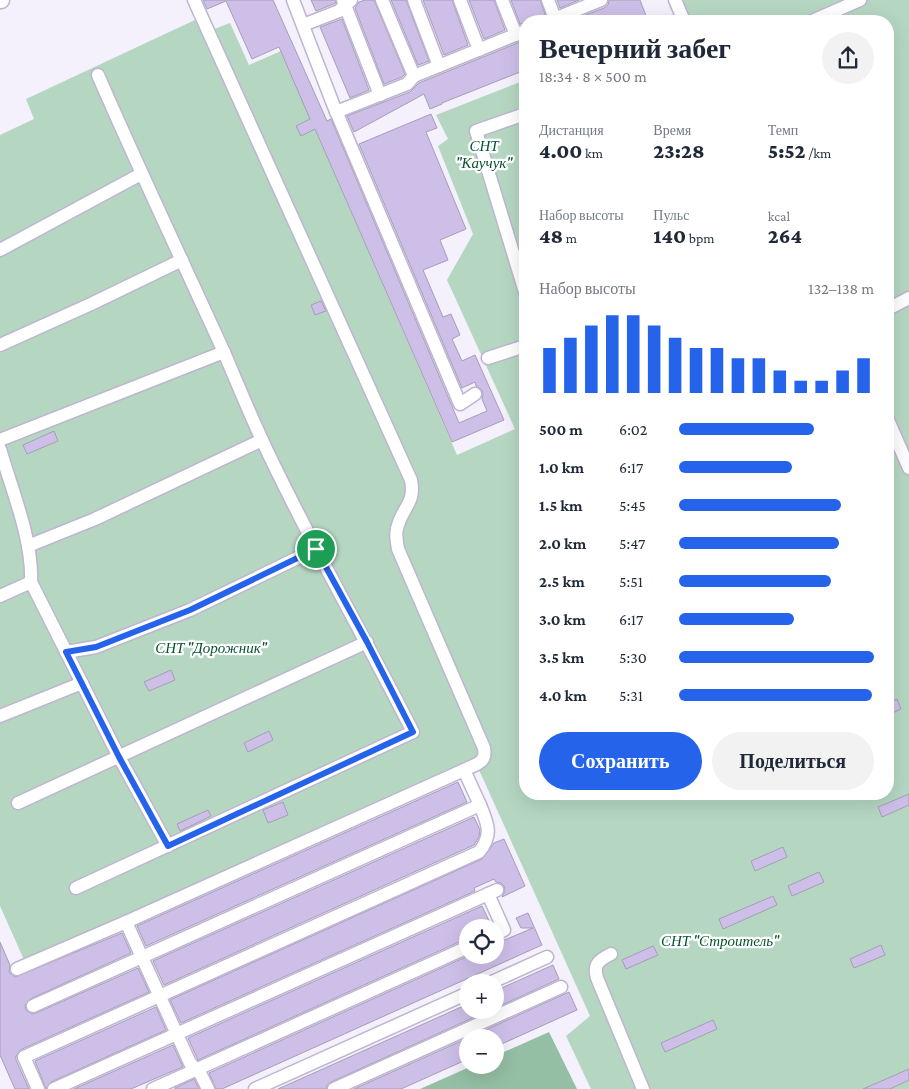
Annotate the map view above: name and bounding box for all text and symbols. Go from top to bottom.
button: share [822,32,874,84]
text: Вечерний забег [539,33,731,64]
text: 18:34 · 8 × 500 m [539,68,647,85]
text: Дистанция [539,122,604,138]
text: Время [653,122,691,138]
text: Темп [768,122,798,138]
park label: СНТ "Каучук" [456,138,513,171]
text: 4.00 [539,139,582,163]
text: 23:28 [653,139,705,163]
text: 5:52 [768,139,806,163]
text: km [582,145,603,161]
text: /km [806,145,831,161]
text: Набор высоты [539,207,624,223]
text: Пульс [653,207,689,223]
text: kcal [768,208,790,224]
text: 48 [539,224,563,248]
text: 140 [653,224,686,248]
text: 264 [768,224,802,248]
text: m [563,230,577,246]
text: bpm [686,230,715,246]
text: Набор высоты [539,280,636,297]
text: 132–138 m [808,280,874,297]
text: 500 m [539,421,583,438]
text: 6:02 [619,421,647,438]
text: 1.0 km [539,459,584,476]
text: 6:17 [619,459,643,476]
text: 1.5 km [539,497,583,514]
text: 5:45 [619,497,646,514]
pin [295,528,337,570]
icon: arrive [302,535,330,563]
text: 2.0 km [539,535,586,552]
text: 5:47 [619,535,645,552]
text: 2.5 km [539,573,585,590]
text: 5:51 [619,573,643,590]
text: 3.0 km [539,611,586,628]
text: 6:17 [619,611,643,628]
park label: СНТ "Дорожник" [155,640,268,656]
text: 3.5 km [539,649,584,666]
text: 5:30 [619,649,647,666]
text: 4.0 km [539,687,587,704]
text: 5:31 [619,687,643,704]
button: Сохранить [539,732,702,790]
button: Поделиться [712,732,874,790]
map controls [459,919,504,1074]
button: locate [459,919,504,964]
park label: СНТ "Строитель" [661,933,780,949]
button: + [459,974,504,1019]
button: − [459,1029,504,1074]

